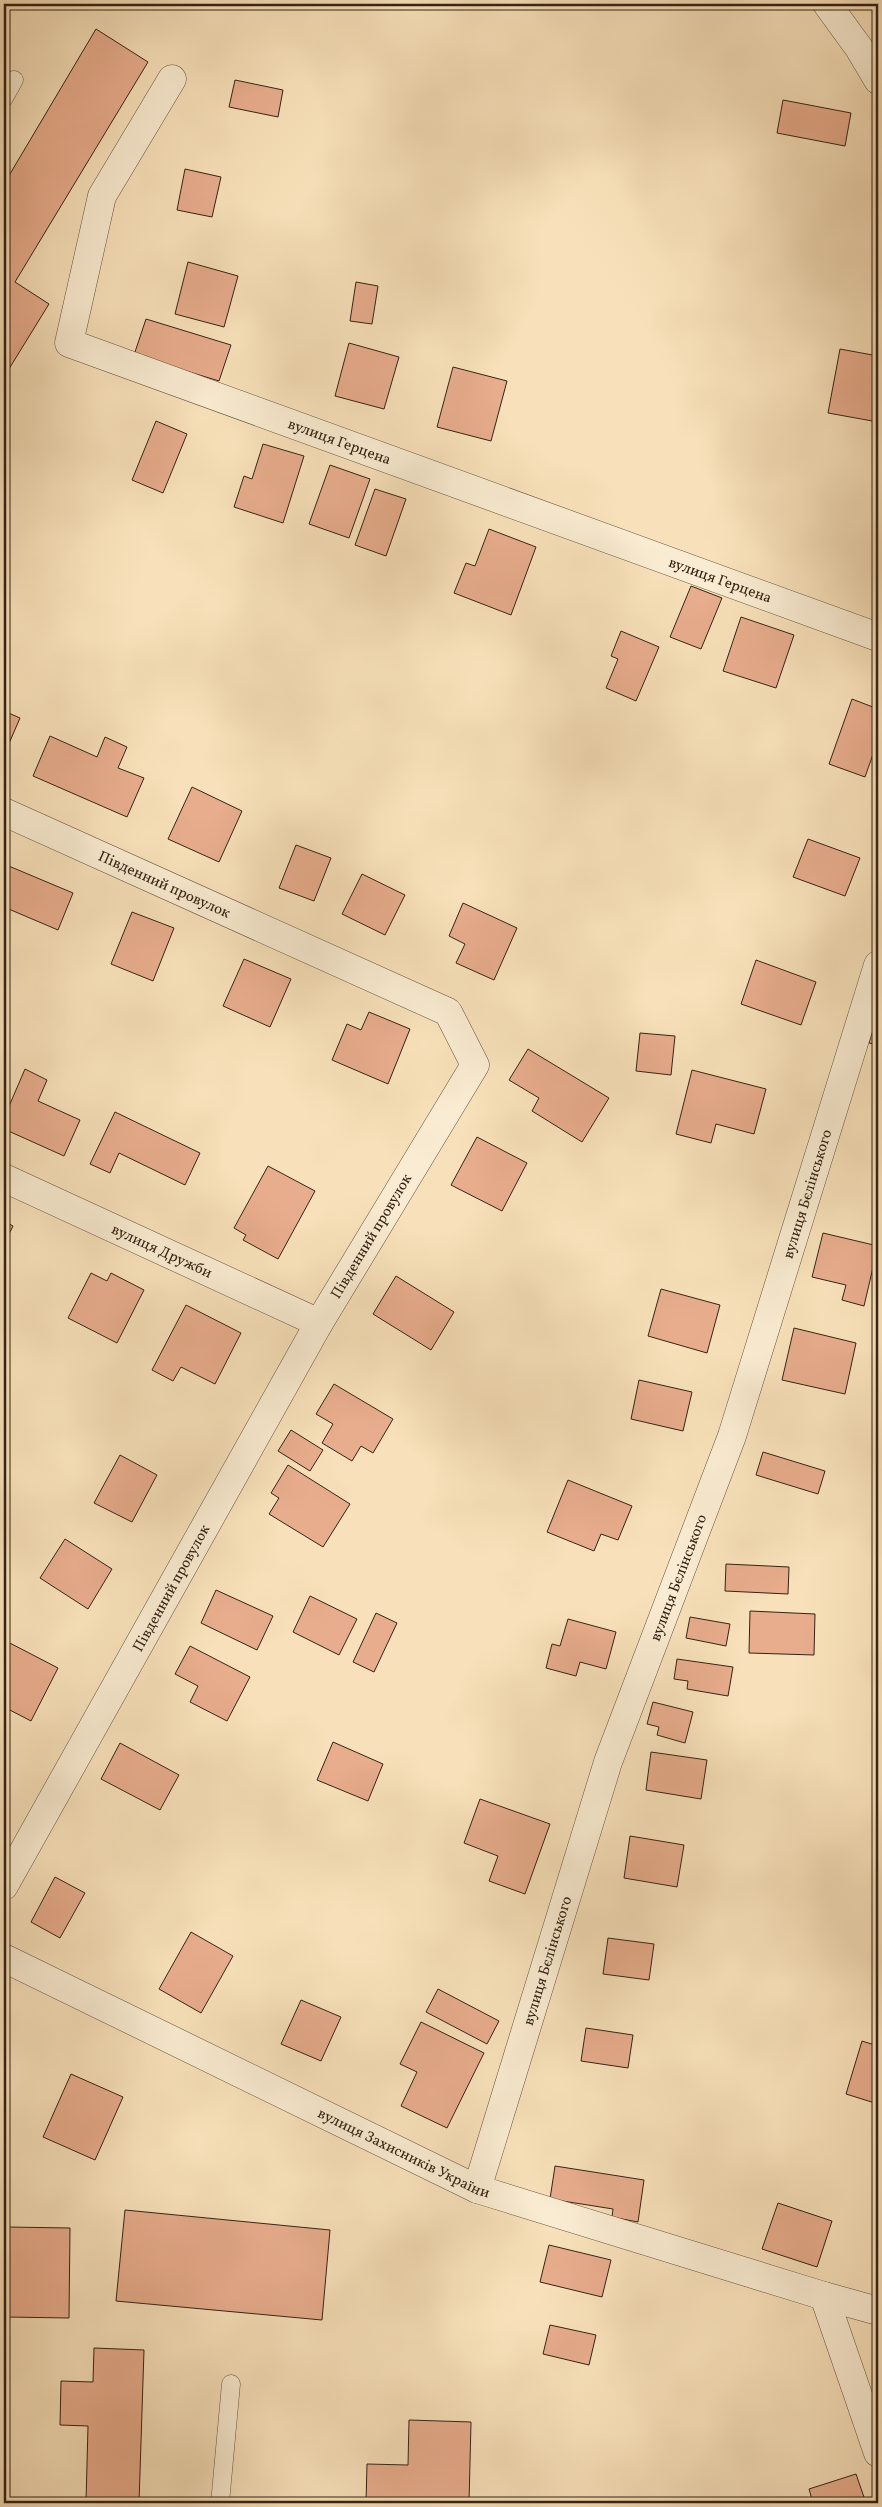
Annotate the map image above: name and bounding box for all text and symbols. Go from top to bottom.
street label: вулиця Герцена [285,414,394,471]
street label: вулиця Герцена [665,553,774,609]
street label: Південний провулок [95,847,233,925]
street label: вулиця Бєлінського [779,1127,838,1261]
street label: Південний провулок [327,1170,418,1303]
street label: вулиця Дружби [108,1220,215,1284]
street label: вулиця Бєлінського [646,1512,713,1645]
street label: Південний провулок [129,1521,216,1656]
street label: вулиця Бєлінського [519,1894,578,2028]
street label: вулиця Захисників України [314,2104,492,2204]

